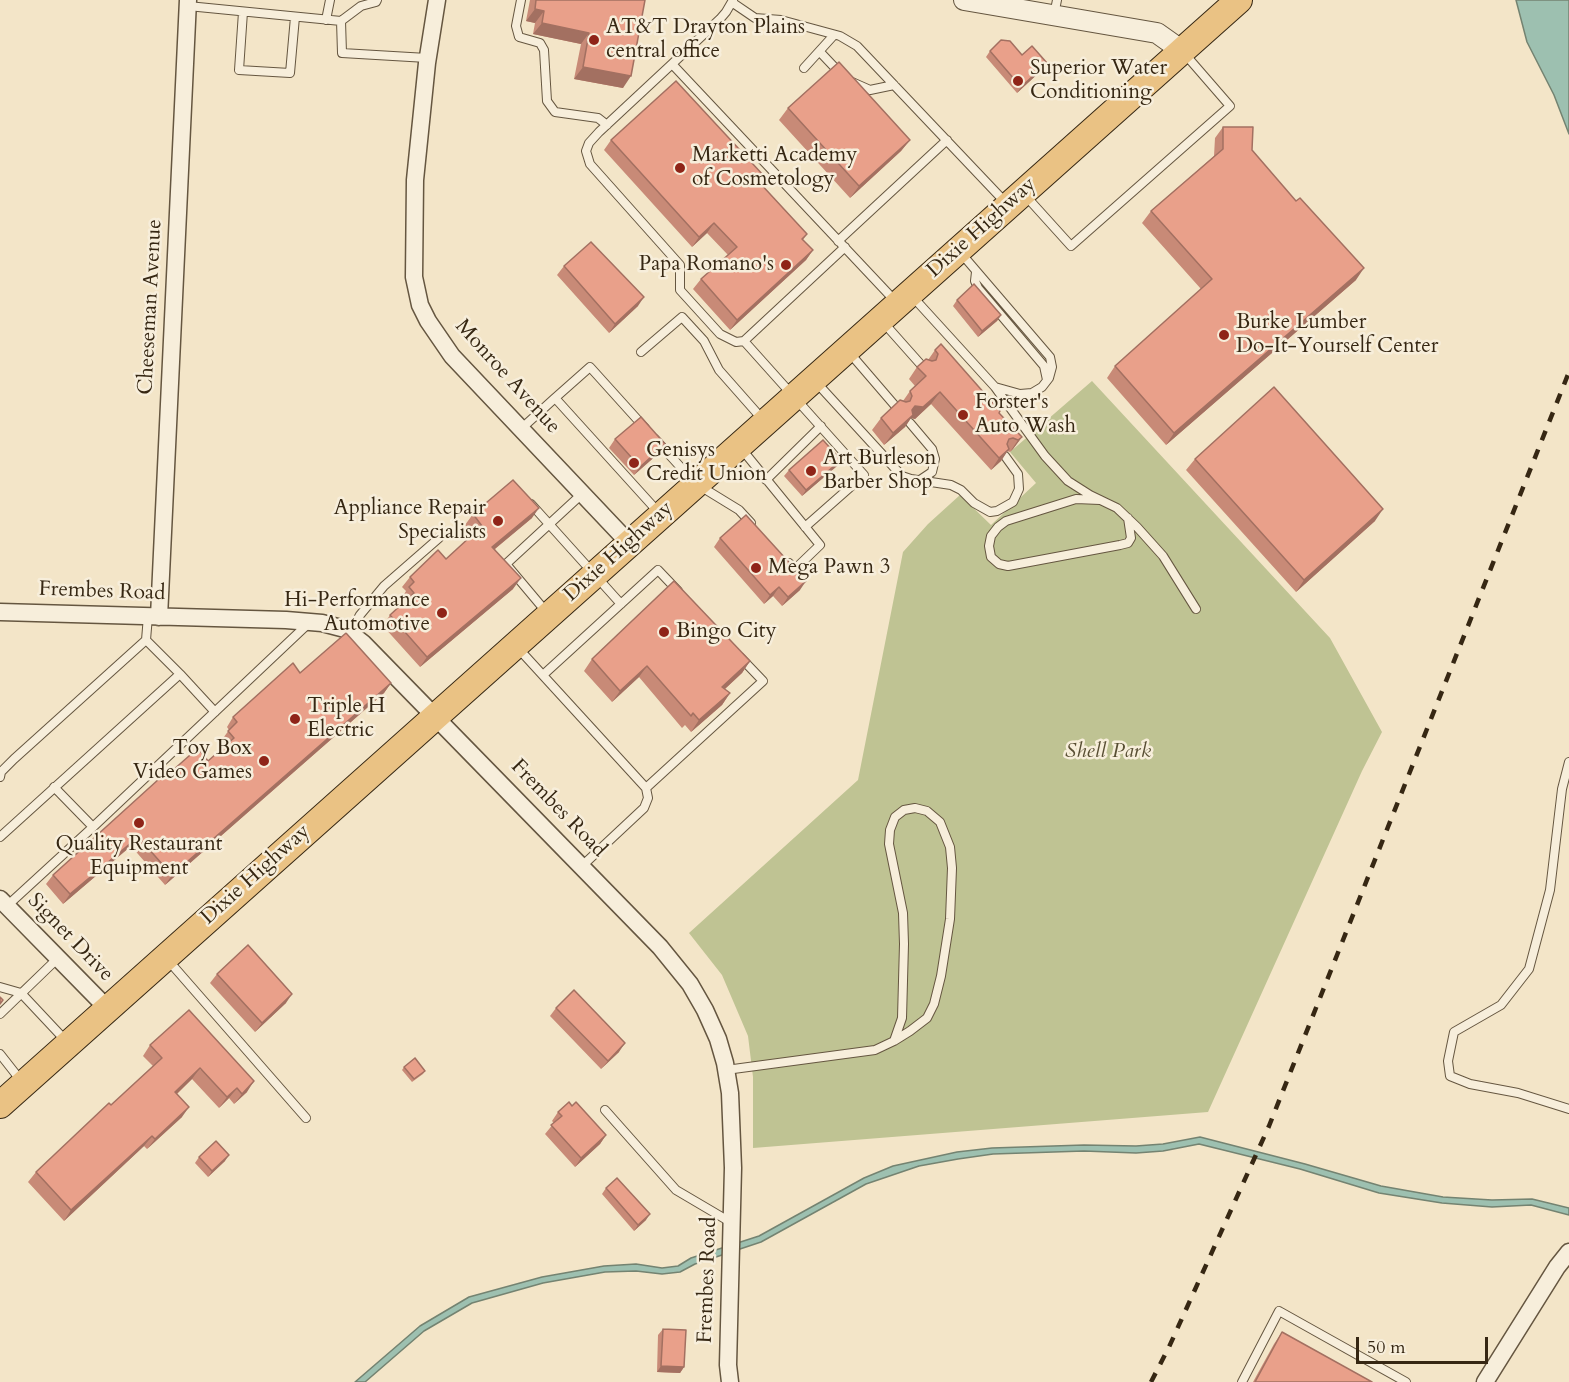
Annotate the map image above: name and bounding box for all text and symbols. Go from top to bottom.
place label: AT&T Drayton Plains central office [606,15,805,65]
marker: AT&T Drayton Plains central office [587,33,601,47]
place label: Superior Water Conditioning [1030,56,1167,106]
marker: Superior Water Conditioning [1011,74,1025,88]
place label: Marketti Academy of Cosmetology [692,143,857,193]
marker: Marketti Academy of Cosmetology [673,161,687,175]
street label: Dixie Highway [922,172,1042,284]
street label: Cheeseman Avenue [134,219,168,395]
place label: Papa Romano's [639,252,774,278]
marker: Papa Romano's [779,258,793,272]
place label: Burke Lumber Do-It-Yourself Center [1236,310,1438,360]
street label: Monroe Avenue [449,315,565,439]
marker: Burke Lumber Do-It-Yourself Center [1217,328,1231,342]
place label: Forster's Auto Wash [975,390,1076,440]
marker: Forster's Auto Wash [956,408,970,422]
place label: Genisys Credit Union [646,438,767,488]
place label: Art Burleson Barber Shop [823,446,937,496]
marker: Genisys Credit Union [627,456,641,470]
marker: Art Burleson Barber Shop [804,464,818,478]
place label: Appliance Repair Specialists [334,496,486,546]
street label: Dixie Highway [559,496,679,608]
marker: Appliance Repair Specialists [491,514,505,528]
place label: Mega Pawn 3 [768,555,890,581]
marker: Mega Pawn 3 [749,561,763,575]
street label: Frembes Road [38,577,166,607]
place label: Hi-Performance Automotive [284,588,430,638]
marker: Hi-Performance Automotive [435,606,449,620]
place label: Bingo City [676,619,777,645]
marker: Bingo City [657,625,671,639]
place label: Triple H Electric [307,694,385,744]
marker: Triple H Electric [288,712,302,726]
place label: Toy Box Video Games [133,736,252,786]
park label: Shell Park [1065,739,1151,765]
marker: Toy Box Video Games [257,754,271,768]
street label: Frembes Road [505,755,611,863]
marker: Quality Restaurant Equipment [132,816,146,830]
street label: Dixie Highway [196,819,316,931]
place label: Quality Restaurant Equipment [56,832,222,882]
street label: Signet Drive [22,889,118,987]
street label: Frembes Road [693,1216,723,1344]
scale bar [1359,1325,1491,1363]
text: 50 m [1367,1335,1406,1360]

